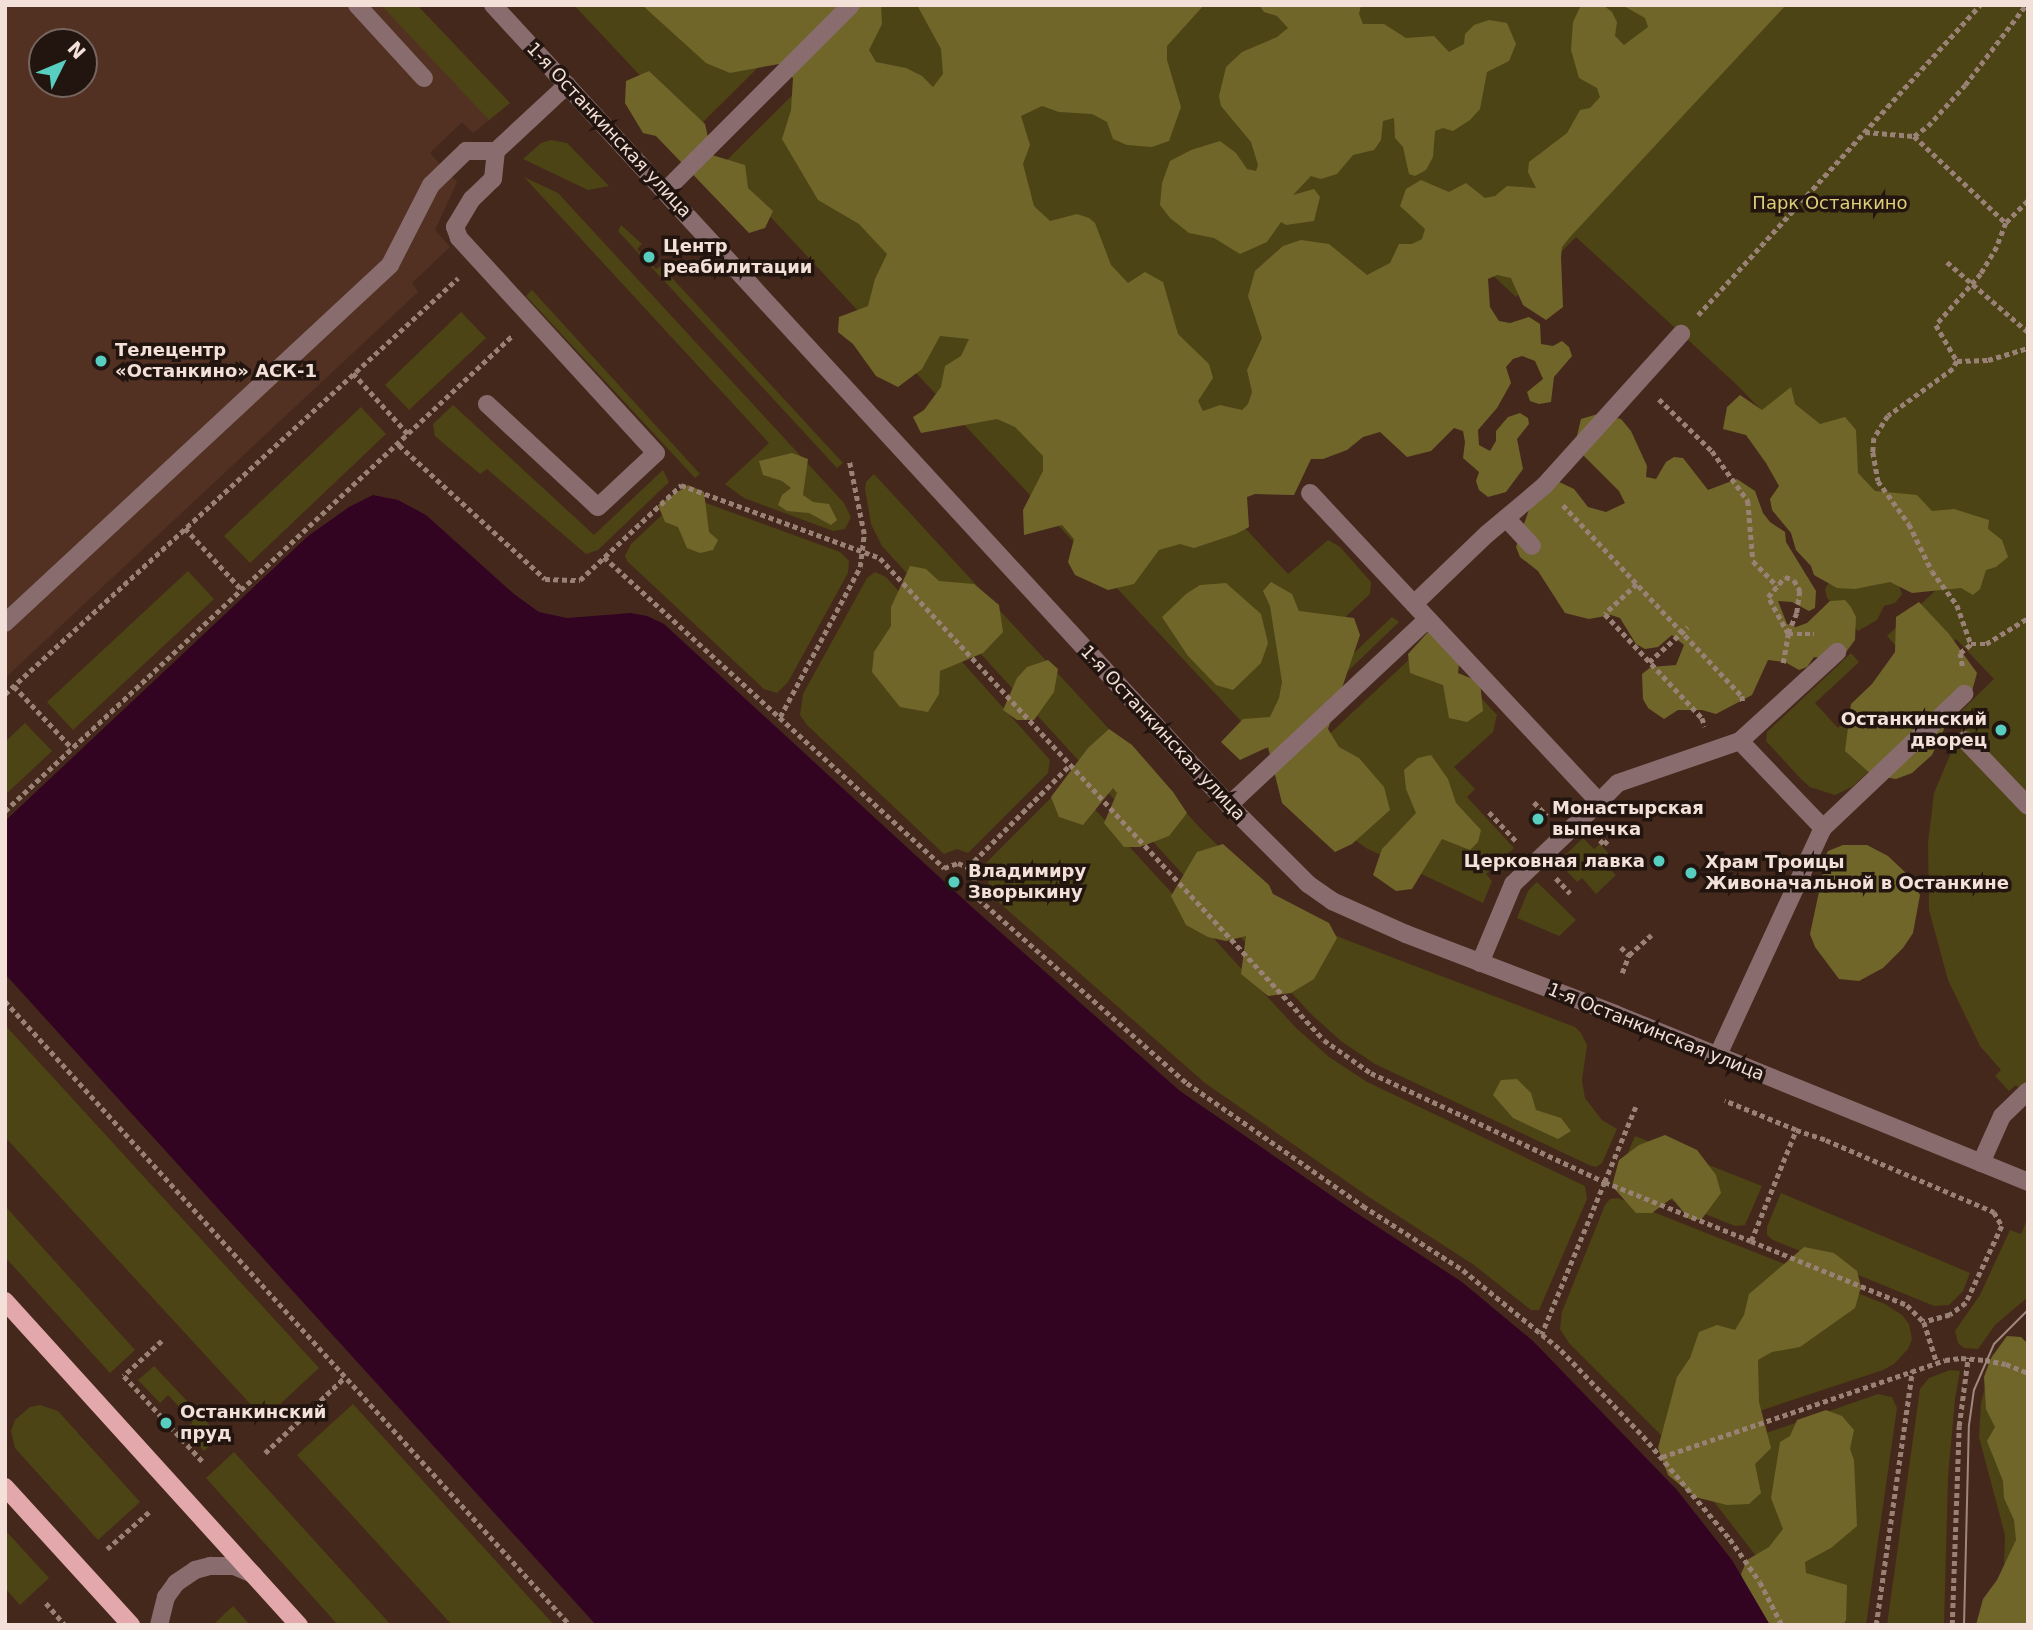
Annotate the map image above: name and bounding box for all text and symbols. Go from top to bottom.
north arrow [28,28,98,98]
text: N [63,37,90,63]
street label: 1-я Останкинская улица [522,38,696,222]
park label: Парк Останкино [1752,192,1908,214]
place label: Центр реабилитации [663,236,812,278]
marker: Центр реабилитации [641,249,657,265]
place label: Телецентр «Останкино» АСК-1 [115,340,317,382]
marker: Телецентр «Останкино» АСК-1 [93,353,109,369]
street label: 1-я Останкинская улица [1076,641,1250,825]
place label: Останкинский дворец [1841,709,1987,752]
marker: Останкинский дворец [1993,722,2009,738]
place label: Монастырская выпечка [1552,798,1704,840]
marker: Монастырская выпечка [1530,811,1546,827]
place label: Церковная лавка [1464,850,1645,872]
place label: Храм Троицы Живоначальной в Останкине [1705,852,2009,894]
marker: Церковная лавка [1651,853,1667,869]
place label: Владимиру Зворыкину [968,861,1086,903]
marker: Храм Троицы Живоначальной в Останкине [1683,865,1699,881]
marker: Владимиру Зворыкину [946,874,962,890]
street label: 1-я Останкинская улица [1545,979,1767,1085]
place label: Останкинский пруд [180,1402,326,1444]
marker: Останкинский пруд [158,1415,174,1431]

